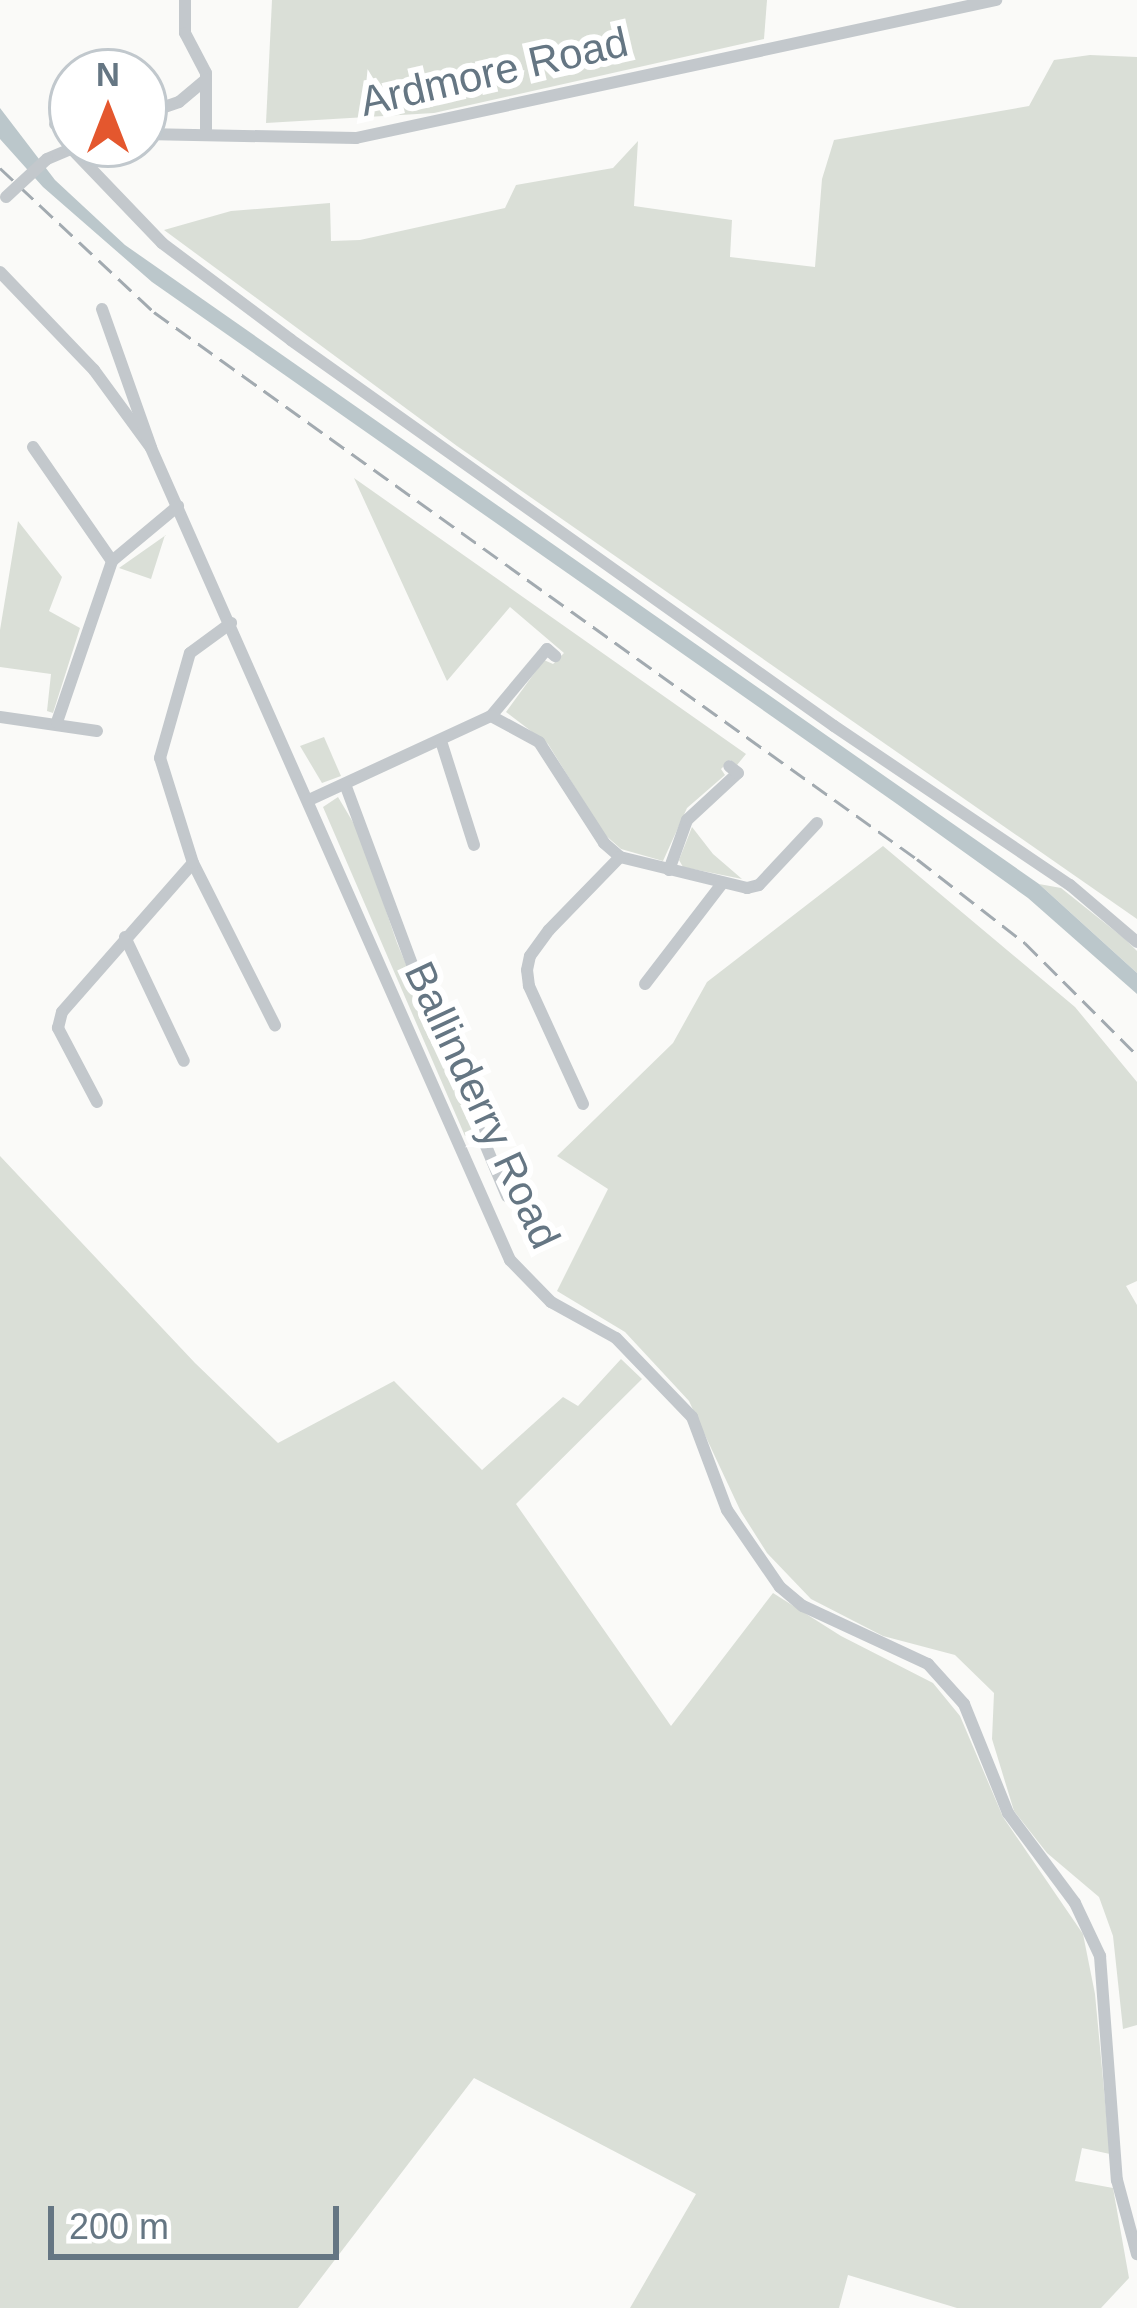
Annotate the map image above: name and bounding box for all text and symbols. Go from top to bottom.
street label: Ardmore Road [355,17,633,127]
north arrow [48,48,168,168]
text: N [96,56,120,93]
street label: Ballinderry Road [394,954,570,1256]
scale bar [54,2182,345,2256]
text: 200 m [69,2206,169,2247]

